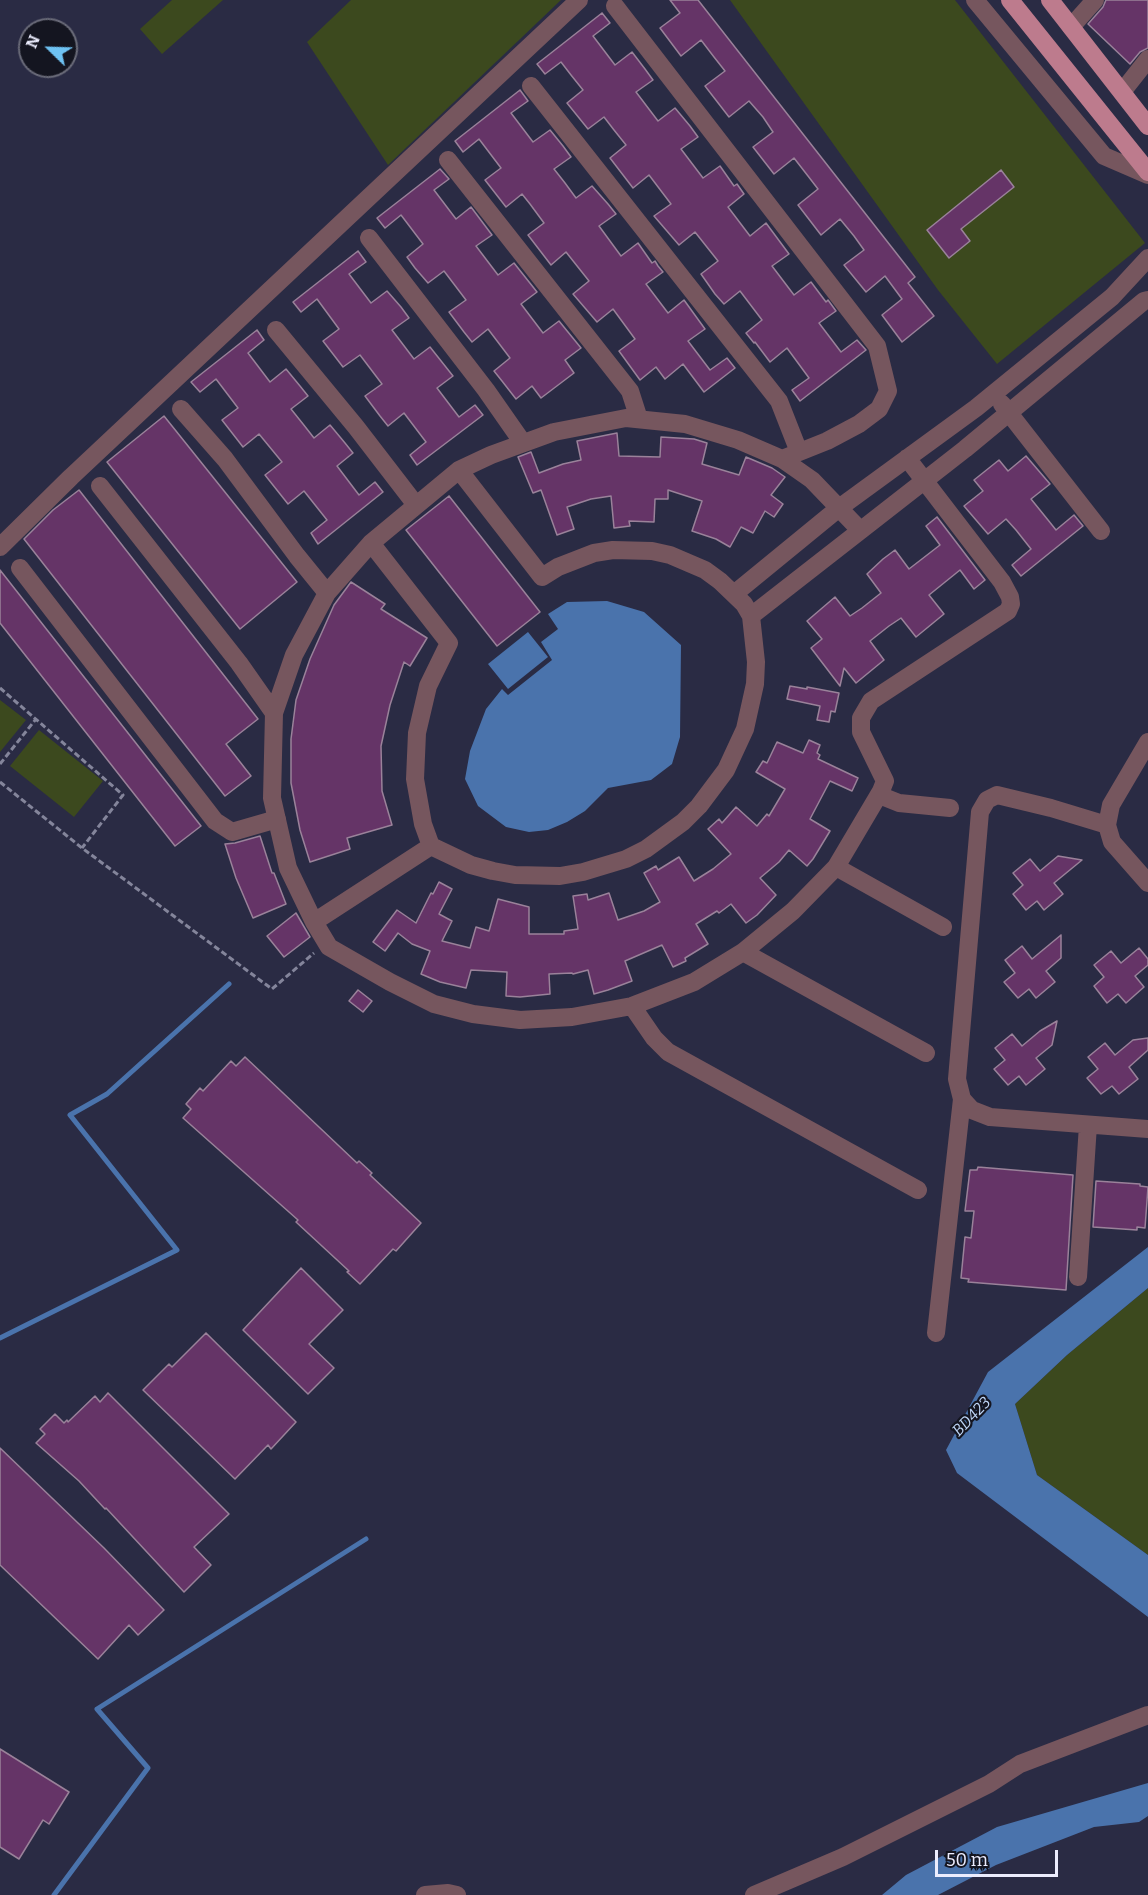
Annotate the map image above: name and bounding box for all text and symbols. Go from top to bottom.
north arrow [18,18,78,78]
text: N [22,32,44,51]
water label: BD423 [949,1393,995,1441]
scale bar [938,1838,1061,1876]
text: 50 m [946,1849,988,1871]

